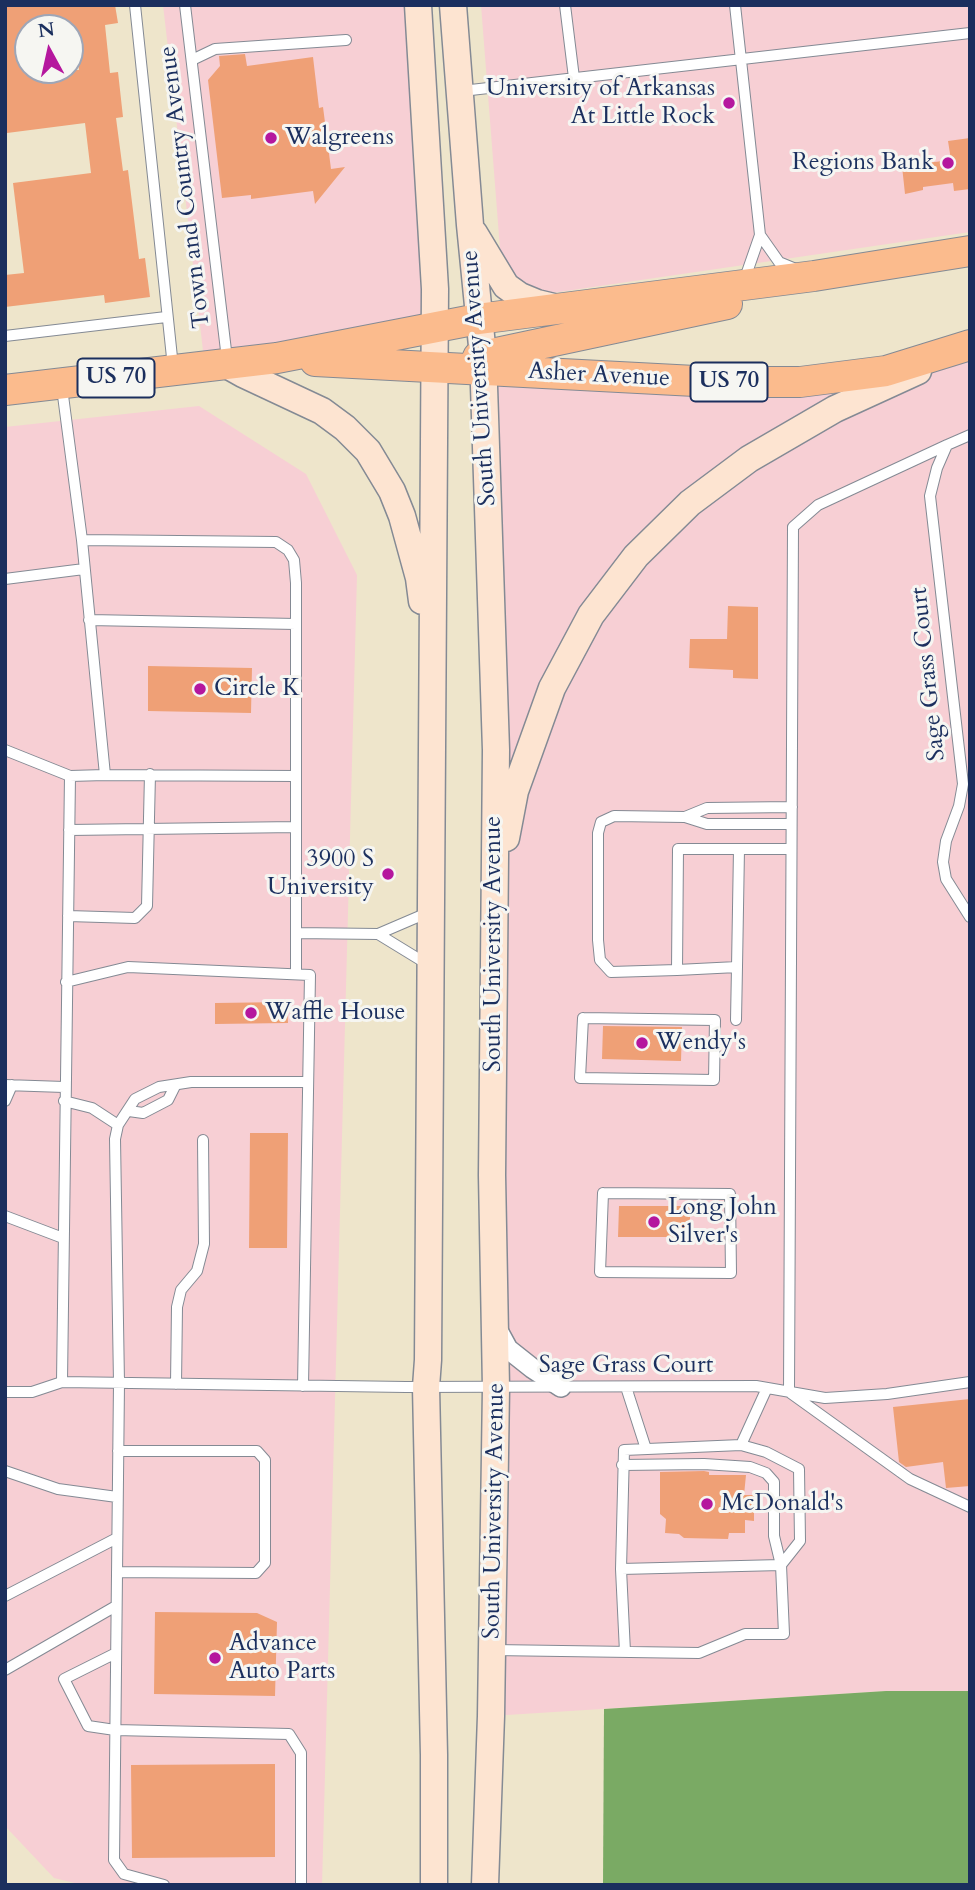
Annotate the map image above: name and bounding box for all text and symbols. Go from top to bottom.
north arrow [14,14,84,84]
text: N [36,16,56,44]
street label: Town and Country Avenue [154,44,218,330]
place label: University of Arkansas At Little Rock [486,75,715,131]
marker: University of Arkansas At Little Rock [721,95,737,111]
place label: Walgreens [285,124,394,152]
marker: Walgreens [263,130,279,146]
place label: Regions Bank [792,149,934,177]
marker: Regions Bank [940,155,956,171]
street label: South University Avenue [457,249,503,507]
road number: US 70 [78,358,154,398]
street label: Asher Avenue [527,358,671,394]
road number: US 70 [690,362,768,402]
street label: Sage Grass Court [906,586,952,762]
place label: Circle K [214,675,300,703]
marker: Circle K [192,681,208,697]
street label: South University Avenue [480,816,508,1072]
place label: 3900 S University [267,846,374,902]
marker: 3900 S University [380,866,396,882]
place label: Waffle House [265,999,405,1027]
marker: Waffle House [243,1005,259,1021]
place label: Wendy's [656,1029,746,1057]
marker: Wendy's [634,1035,650,1051]
place label: Long John Silver's [668,1194,777,1250]
marker: Long John Silver's [646,1214,662,1230]
street label: Sage Grass Court [539,1352,713,1380]
street label: South University Avenue [478,1383,512,1639]
place label: McDonald's [721,1490,843,1518]
marker: McDonald's [699,1496,715,1512]
place label: Advance Auto Parts [229,1630,335,1686]
marker: Advance Auto Parts [207,1650,223,1666]

